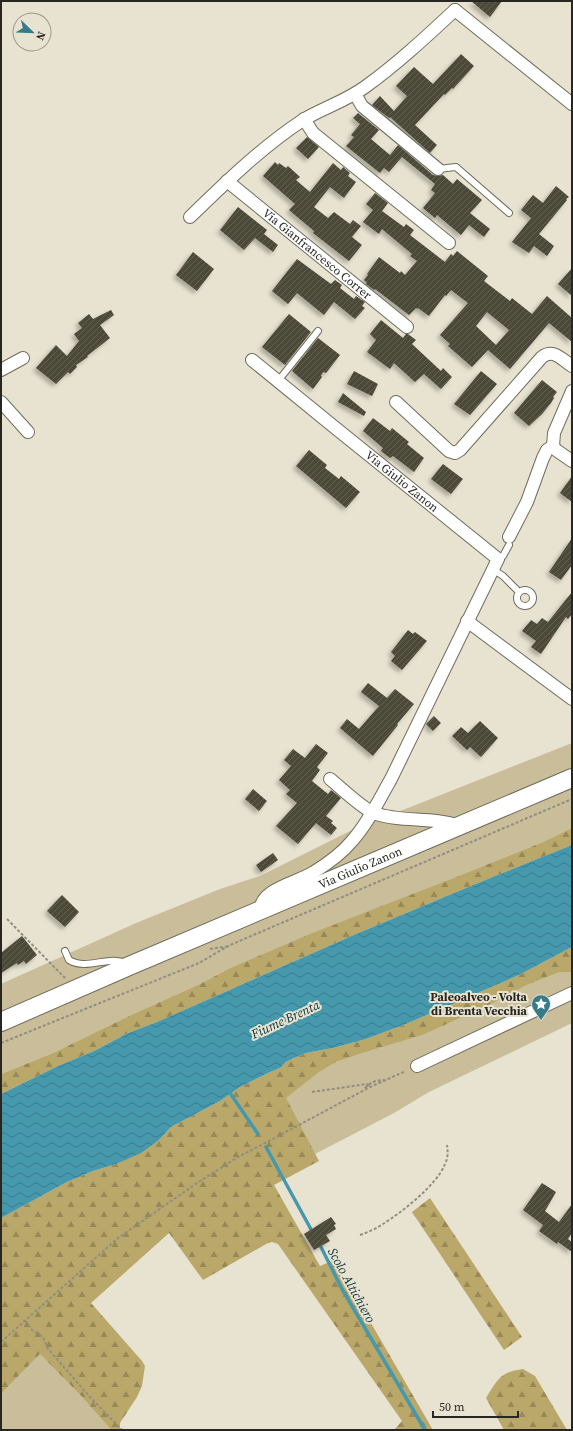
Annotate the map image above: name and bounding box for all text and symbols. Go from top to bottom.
north arrow [12,12,52,52]
text: N [32,29,49,42]
street label: Via Gianfrancesco Correr [259,205,375,303]
street label: Via Giulio Zanon [362,447,442,516]
street label: Via Giulio Zanon [316,843,405,893]
place label: Paleoalveo - Volta di Brenta Vecchia [430,989,528,1019]
place icon: Paleoalveo - Volta di Brenta Vecchia [530,993,552,1021]
water label: Fiume Brenta [247,996,322,1043]
water label: Scolo Altichiero [324,1245,379,1326]
scale bar [433,1393,518,1419]
text: 50 m [439,1399,465,1415]

